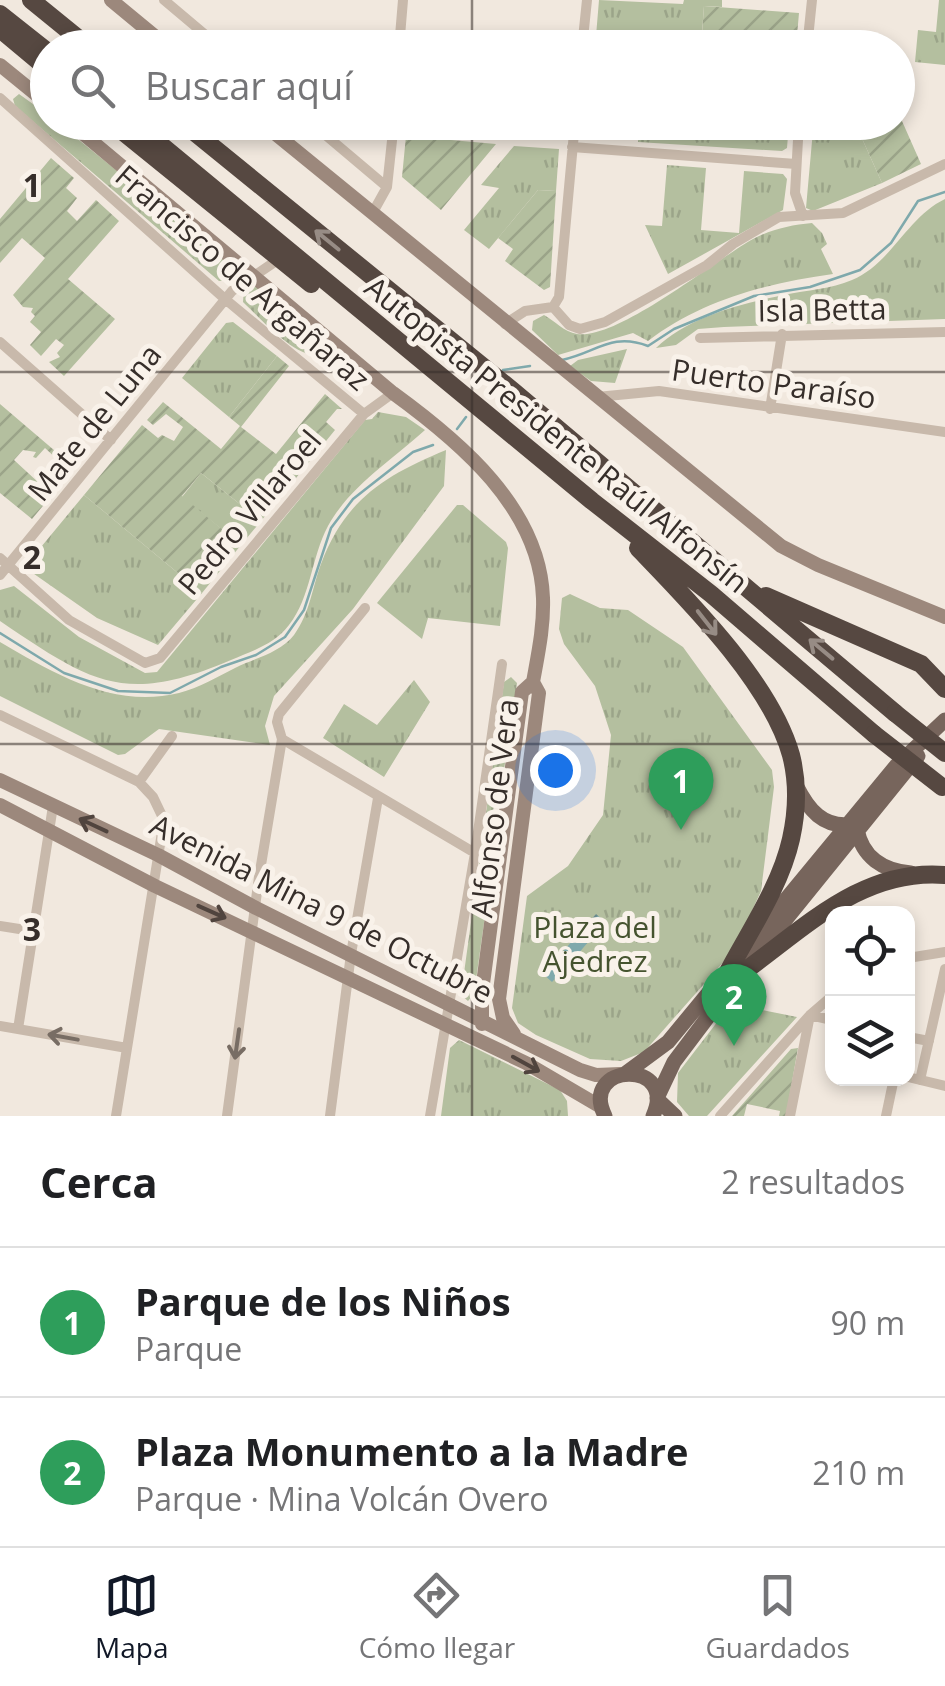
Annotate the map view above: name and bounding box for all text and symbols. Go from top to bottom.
search box [30,30,915,140]
icon: search [65,58,120,113]
text: Buscar aquí [145,59,353,111]
street label: Francisco de Argañaraz [107,155,379,399]
text: 1 [23,163,41,206]
one-way arrow [314,229,340,251]
street label: Autopista Presidente Raúl Alfonsín [357,266,757,602]
street label: Isla Betta [757,287,887,331]
street label: Mate de Luna [18,335,170,509]
street label: Puerto Paraíso [669,348,879,418]
street label: Pedro Villaroel [168,421,330,603]
text: 2 [23,535,41,578]
one-way arrow [696,609,717,636]
one-way arrow [809,638,834,661]
street label: Alfonso de Vera [460,696,528,920]
your location [530,745,581,796]
pin: 1 [648,748,714,830]
street label: Avenida Mina 9 de Octubre [144,804,500,1012]
one-way arrow [79,814,109,833]
one-way arrow [196,904,227,922]
park label: Plaza del Ajedrez [533,906,657,981]
map controls [825,906,915,1086]
button: locate [825,906,915,996]
text: 3 [23,907,41,950]
pin: 2 [702,964,766,1046]
button: layers [825,996,915,1086]
one-way arrow [48,1027,80,1046]
one-way arrow [228,1027,246,1059]
one-way arrow [510,1054,540,1074]
text: Cerca [40,1153,158,1210]
text: 2 resultados [721,1160,905,1203]
text: Parque de los Niños [135,1275,511,1327]
text: 1 [63,1301,82,1344]
text: 90 m [830,1301,905,1344]
text: Parque [135,1327,242,1370]
text: Plaza Monumento a la Madre [135,1425,689,1477]
text: 2 [63,1451,82,1494]
text: 210 m [812,1451,905,1494]
text: Parque · Mina Volcán Overo [135,1477,549,1520]
tab: Mapa [95,1568,169,1666]
tab: Cómo llegar [359,1568,515,1666]
tab: Guardados [705,1568,850,1666]

